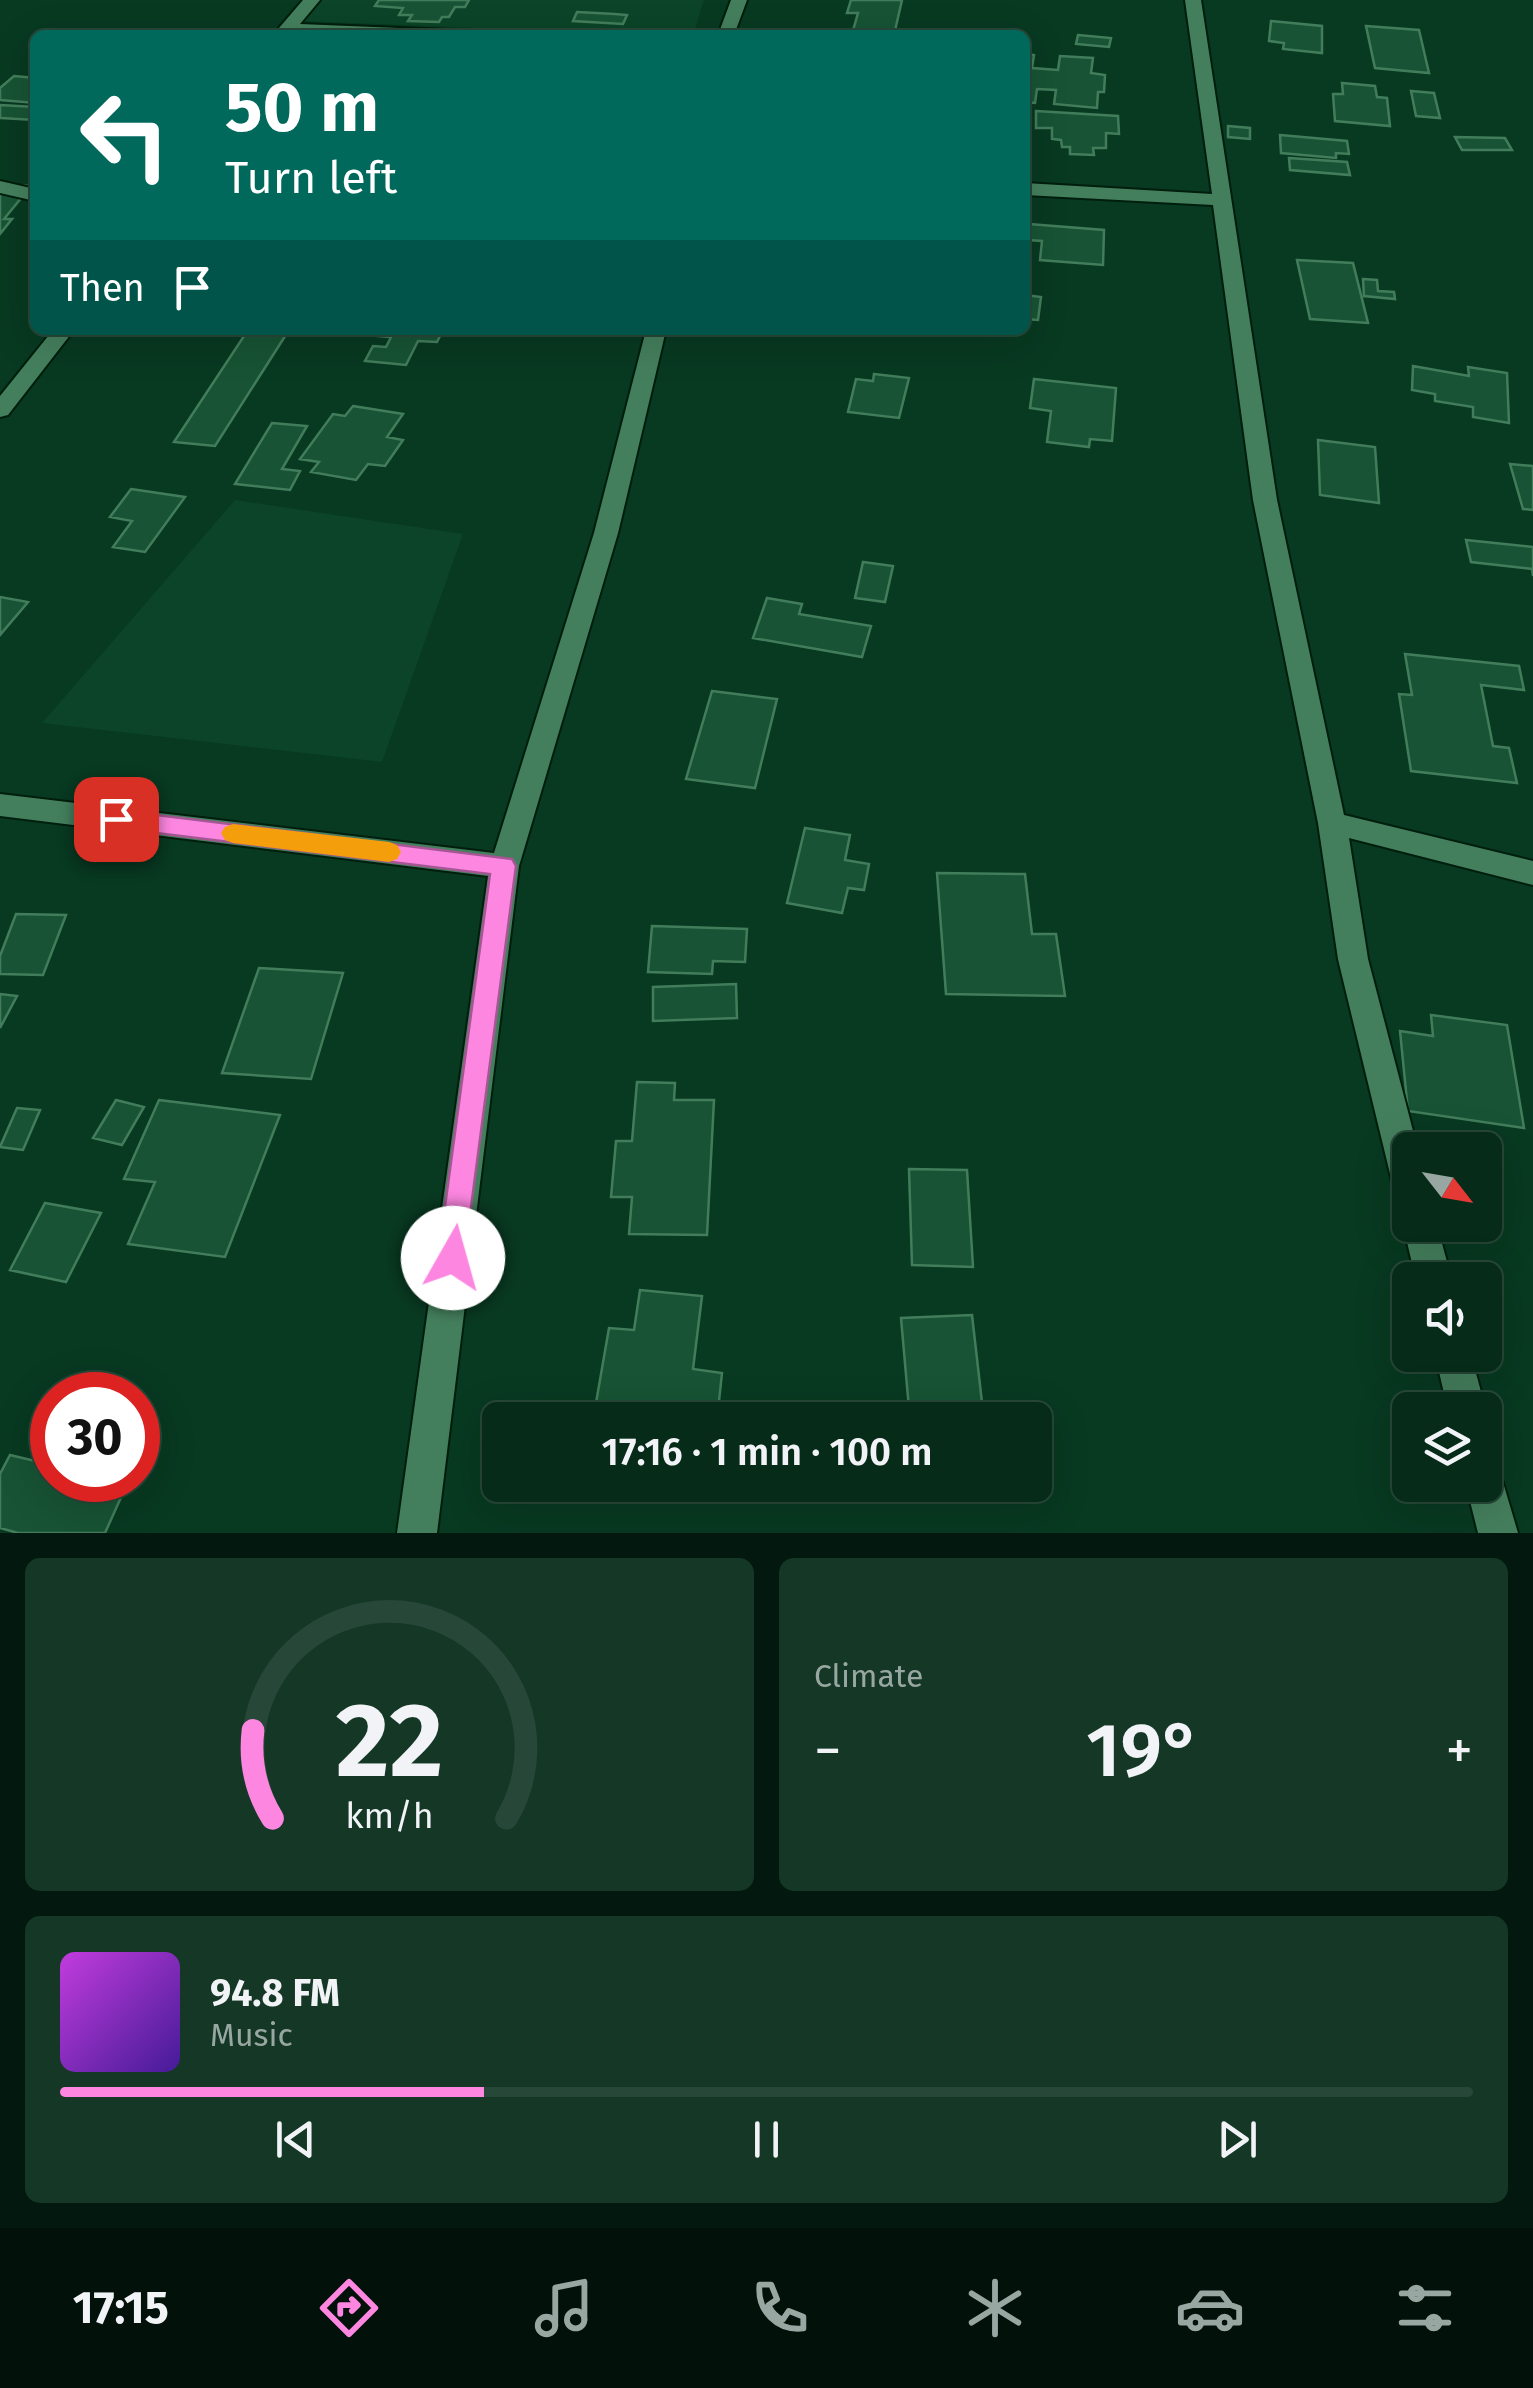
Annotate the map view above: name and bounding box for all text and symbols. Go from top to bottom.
text: 50 m [225,66,379,150]
icon: left [60,70,190,200]
text: Turn left [225,151,397,205]
icon: arrive [165,260,220,315]
text: Then [60,265,145,311]
pin [74,777,159,862]
icon: arrive [89,792,144,847]
north arrow [1392,1132,1502,1242]
map controls [1392,1132,1502,1502]
position arrow [401,1206,505,1310]
button: sound [1392,1262,1502,1372]
speed limit sign: 30 [30,1372,160,1502]
button: layers [1392,1392,1502,1502]
text: 17:16 · 1 min · 100 m [602,1429,932,1475]
text: Climate [814,1657,923,1695]
text: 22 [336,1679,443,1804]
text: 19° [1086,1706,1201,1796]
text: − [814,1718,842,1784]
text: + [1446,1718,1473,1784]
text: km/h [345,1795,434,1837]
text: 94.8 FM [210,1970,340,2016]
text: Music [210,2016,293,2054]
icon: previous [268,2112,323,2167]
icon: pause [739,2112,794,2167]
icon: next [1210,2112,1265,2167]
icon: directions [314,2273,384,2343]
icon: music [529,2273,599,2343]
icon: phone [745,2273,815,2343]
icon: climate [960,2273,1030,2343]
icon: car [1175,2273,1245,2343]
icon: filters [1390,2273,1460,2343]
text: 17:15 [73,2281,169,2335]

